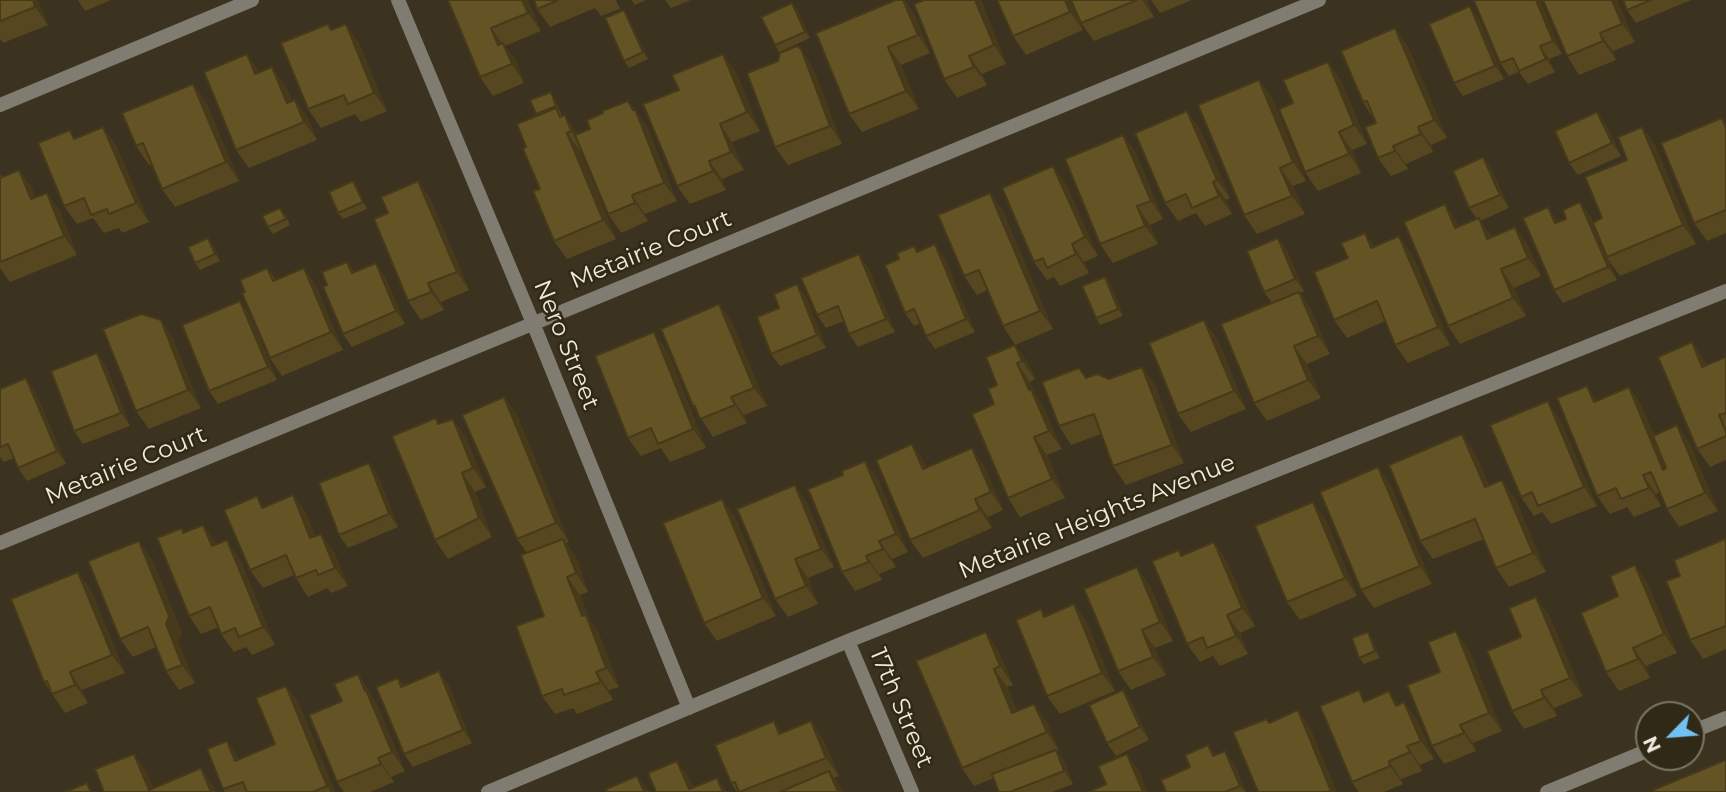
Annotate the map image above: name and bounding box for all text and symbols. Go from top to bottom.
street label: Metairie Court [566,205,736,295]
street label: Nero Street [527,276,605,414]
street label: Metairie Court [41,421,211,511]
street label: Metairie Heights Avenue [955,448,1239,586]
street label: 17th Street [863,644,939,772]
north arrow [1635,701,1705,771]
text: N [1639,732,1666,756]

